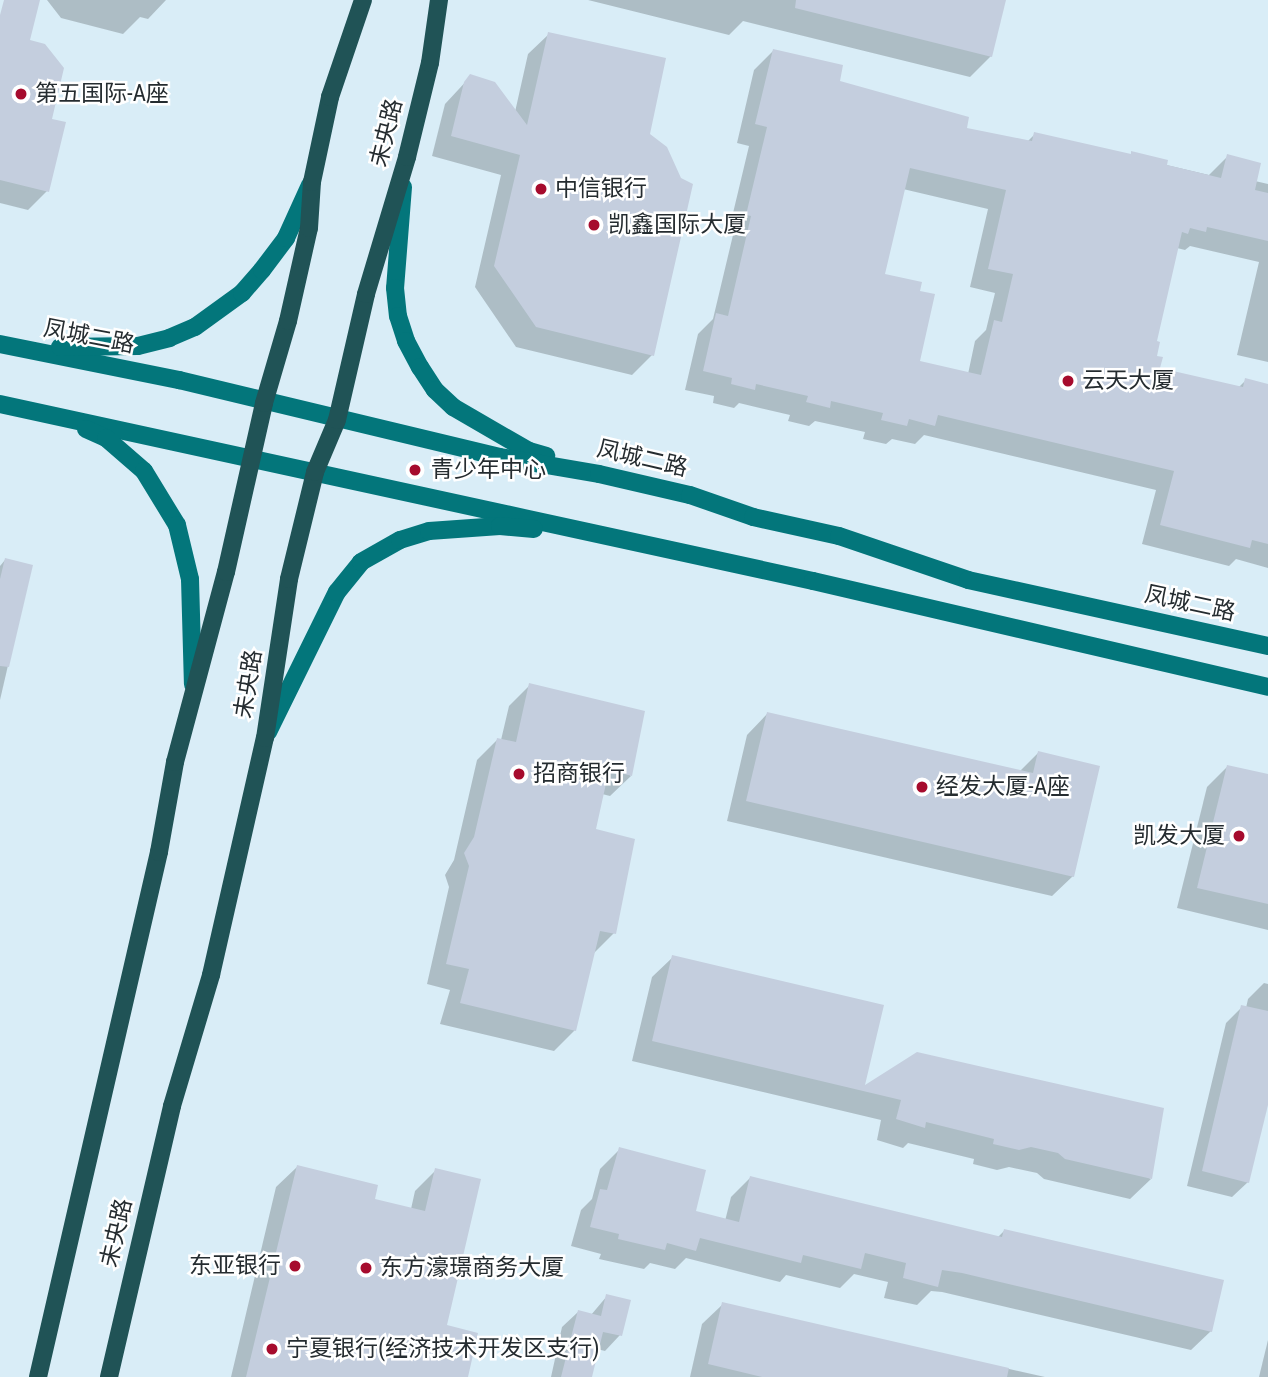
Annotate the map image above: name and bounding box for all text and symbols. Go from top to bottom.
place label: 第五国际-A座 [35,80,169,108]
marker: 第五国际-A座 [13,86,29,102]
street label: 未央路 [365,96,409,170]
place label: 中信银行 [555,175,647,203]
marker: 中信银行 [533,181,549,197]
place label: 凯鑫国际大厦 [608,211,746,239]
marker: 凯鑫国际大厦 [586,217,602,233]
street label: 凤城二路 [41,315,137,359]
place label: 云天大厦 [1082,367,1174,395]
marker: 云天大厦 [1060,373,1076,389]
street label: 凤城二路 [594,435,690,483]
place label: 青少年中心 [431,456,546,484]
marker: 青少年中心 [405,460,425,480]
street label: 凤城二路 [1142,581,1238,627]
street label: 未央路 [230,648,268,720]
place label: 招商银行 [533,760,625,788]
marker: 招商银行 [511,766,527,782]
place label: 经发大厦-A座 [936,773,1070,801]
marker: 经发大厦-A座 [914,779,930,795]
place label: 凯发大厦 [1133,822,1225,850]
marker: 凯发大厦 [1231,828,1247,844]
street label: 未央路 [96,1196,138,1270]
place label: 东亚银行 [189,1252,281,1280]
place label: 东方濠璟商务大厦 [380,1254,564,1282]
marker: 东亚银行 [287,1258,303,1274]
marker: 东方濠璟商务大厦 [358,1260,374,1276]
place label: 宁夏银行(经济技术开发区支行) [286,1335,600,1363]
marker: 宁夏银行(经济技术开发区支行) [264,1341,280,1357]

